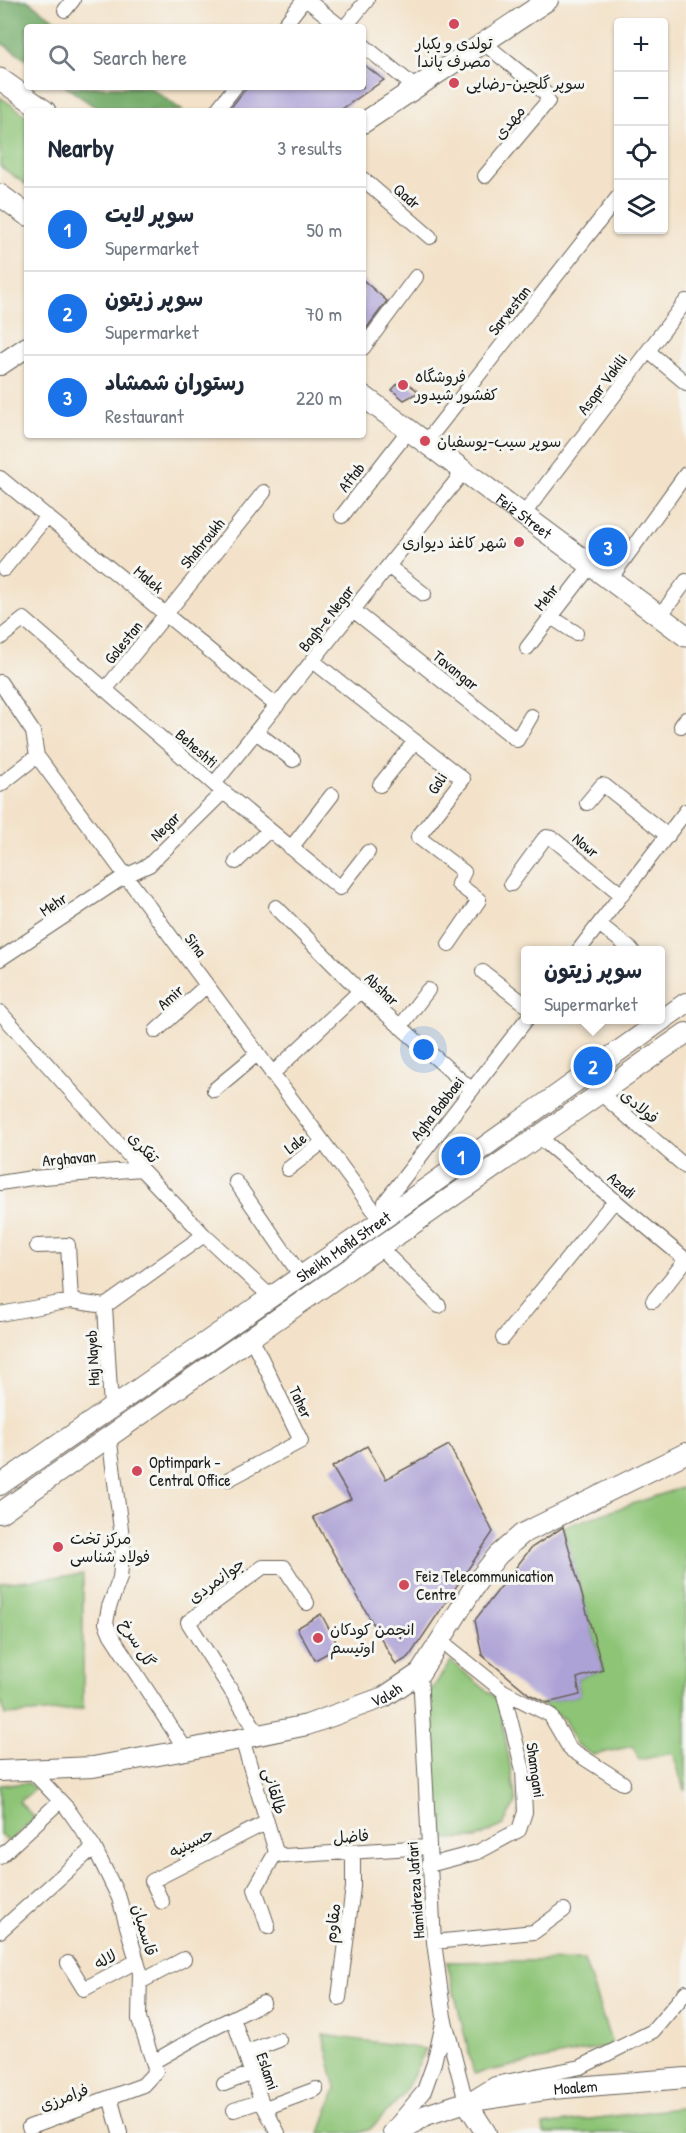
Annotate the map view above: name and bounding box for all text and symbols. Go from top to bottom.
marker: تولدی و یکبار مصرف پاندا [447,17,461,31]
map controls [614,18,668,234]
button: + [614,18,668,72]
search box [24,24,366,90]
place label: تولدی و یکبار مصرف پاندا [414,32,493,72]
icon: search [45,41,78,74]
text: Search here [93,42,187,72]
place label: سوپر گلچین-رضایی [466,72,585,94]
button: − [614,72,668,126]
marker: سوپر گلچین-رضایی [447,76,461,90]
street label: مهدی [488,100,530,144]
button: locate [614,126,668,180]
text: Nearby [48,130,114,165]
text: 3 results [277,134,342,161]
street label: Qadr [389,178,425,214]
button: layers [614,180,668,234]
text: سوپر لایت [105,199,194,229]
text: 1 [64,216,71,243]
text: 50 m [306,216,342,243]
text: Supermarket [105,234,199,261]
street label: Sarvestan [483,280,535,340]
text: سوپر زیتون [105,283,203,313]
text: 2 [63,300,72,327]
text: 70 m [305,300,342,327]
text: Supermarket [105,318,199,345]
street label: Asqar Vakili [572,349,632,419]
place label: فروشگاه کفشور شیدور [413,365,498,405]
text: رستوران شمشاد [105,367,245,397]
marker: فروشگاه کفشور شیدور [396,378,410,392]
text: 3 [63,384,72,411]
text: 220 m [296,384,342,411]
text: Restaurant [105,402,184,429]
place label: سوپر سیب-یوسفیان [437,430,561,452]
marker: سوپر سیب-یوسفیان [418,434,432,448]
street label: Aftab [333,458,369,496]
street label: Feiz Street [491,487,557,544]
street label: Shahroukh [175,513,229,573]
pin: 3 [588,524,628,570]
place label: شهر کاغذ دیواری [402,531,507,553]
marker: شهر کاغذ دیواری [512,535,526,549]
street label: Malek [129,560,169,598]
street label: Mehr [528,579,564,615]
street label: Bagh-e Negar [293,580,359,656]
street label: Golestan [99,616,147,668]
street label: Tavangar [428,645,484,695]
street label: Beheshti [171,723,223,773]
street label: Goli [422,768,452,798]
street label: Negar [145,806,185,846]
street label: Nowr [568,827,604,863]
street label: Mehr [35,887,71,921]
street label: Sina [180,929,212,961]
popup [521,946,665,1024]
text: سوپر زیتون [544,955,642,985]
street label: Abshar [360,967,404,1011]
street label: Amir [152,979,188,1015]
text: Supermarket [544,990,638,1017]
your location [409,1035,438,1064]
pin: 2 [574,1044,612,1088]
street label: Agha Babbaei [405,1072,469,1144]
street label: فولادی [616,1084,664,1128]
street label: تفکری [124,1126,165,1168]
street label: Lale [279,1127,311,1159]
pin: 1 [442,1134,480,1178]
street label: Arghavan [41,1145,97,1171]
street label: Azadi [603,1167,641,1203]
street label: Sheikh Mofid Street [292,1206,396,1287]
street label: Haj Nayeb [80,1330,104,1386]
street label: Taher [284,1382,318,1422]
place label: Optimpark - Central Office [149,1451,231,1491]
marker: Optimpark - Central Office [130,1464,144,1478]
place label: مرکز تخت فولاد شناسی [70,1527,150,1567]
marker: مرکز تخت فولاد شناسی [51,1540,65,1554]
street label: جوانمردی [183,1552,249,1608]
place label: Feiz Telecommunication Centre [415,1565,554,1605]
marker: Feiz Telecommunication Centre [397,1578,411,1592]
street label: گل سرخ [115,1615,161,1671]
place label: انجمن کودکان اوتیسم [330,1618,414,1660]
marker: انجمن کودکان اوتیسم [311,1631,325,1645]
street label: Valeh [368,1677,406,1712]
street label: Shamgani [521,1741,551,1799]
street label: طالقانی [258,1765,292,1817]
street label: حسینیه [165,1822,217,1862]
street label: فاضل [332,1824,370,1848]
street label: Hamidreza Jafari [401,1840,429,1940]
street label: قاسمیان [127,1902,163,1958]
street label: مقاوم [319,1902,347,1944]
street label: لاله [90,1944,120,1974]
street label: Eslami [251,2049,285,2093]
street label: Moalem [553,2074,598,2100]
street label: فرامرزی [36,2078,92,2116]

